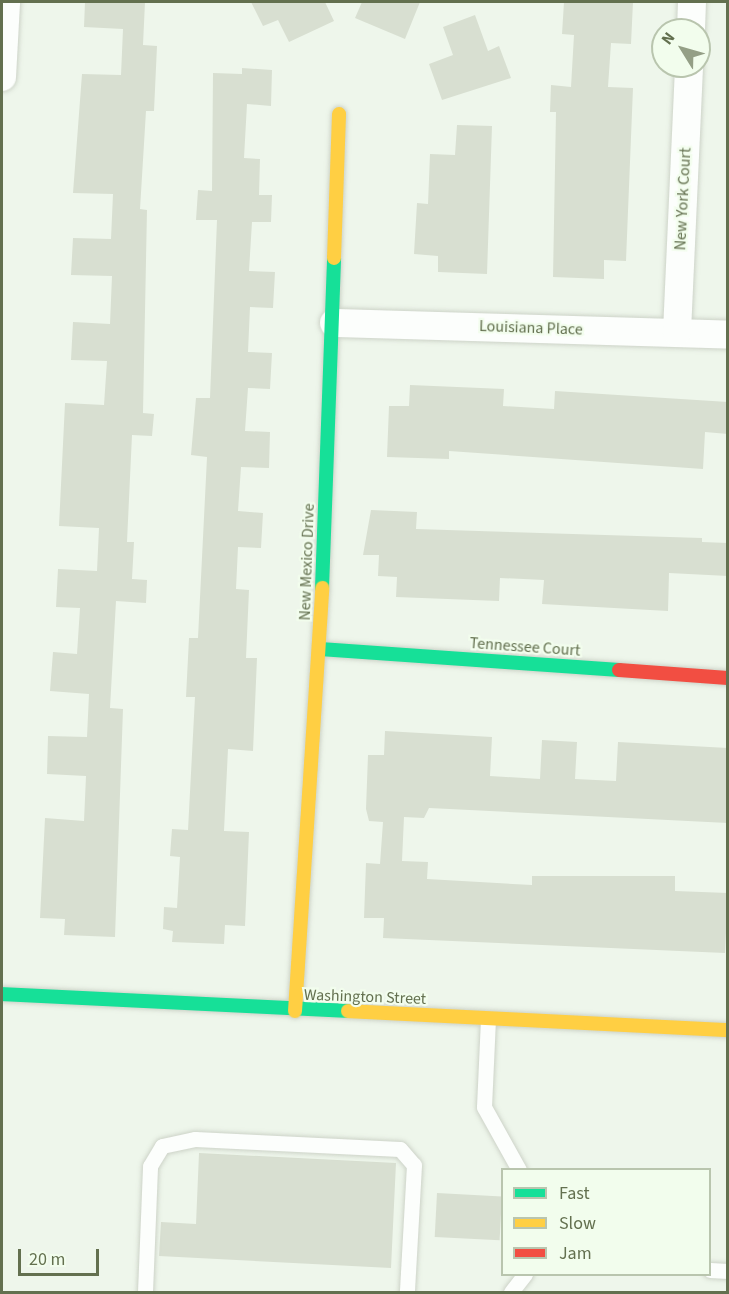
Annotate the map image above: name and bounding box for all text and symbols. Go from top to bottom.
north arrow [651,18,711,78]
text: N [656,28,680,49]
street label: New York Court [671,147,695,251]
street label: Louisiana Place [479,317,583,339]
street label: New Mexico Drive [295,503,319,621]
street label: Tennessee Court [469,634,581,660]
street label: Washington Street [303,985,427,1009]
legend [501,1168,711,1276]
text: Fast [559,1181,590,1206]
text: Slow [559,1211,596,1236]
scale bar [21,1237,102,1275]
text: Jam [559,1241,592,1266]
text: 20 m [29,1247,65,1272]

